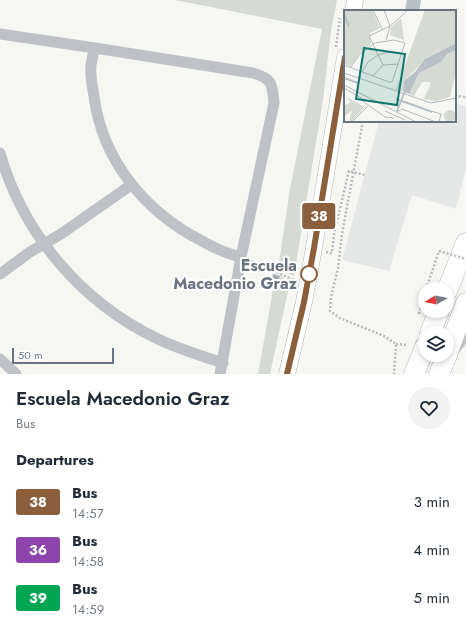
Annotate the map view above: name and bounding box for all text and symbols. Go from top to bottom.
inset map [344,10,456,122]
line badge: 38 [301,203,337,229]
text: 38 [310,206,328,226]
place label: Escuela Macedonio Graz [173,254,298,295]
marker: Escuela Macedonio Graz [300,265,318,283]
north arrow [418,282,454,318]
map controls [418,282,454,362]
button: layers [418,326,454,362]
scale bar [12,346,114,365]
text: 50 m [18,347,43,363]
text: Escuela Macedonio Graz [16,385,230,412]
button: heart [408,387,450,429]
text: Bus [16,414,35,433]
text: Departures [16,449,94,471]
text: Bus [72,482,97,504]
text: 3 min [414,491,450,513]
text: 38 [29,492,47,512]
text: 14:57 [72,504,104,523]
text: Bus [72,530,97,552]
text: 4 min [413,539,450,561]
text: 36 [29,540,47,560]
text: 14:58 [72,552,104,571]
text: Bus [72,578,97,600]
text: 5 min [414,587,450,609]
text: 39 [29,588,47,608]
text: 14:59 [72,600,104,619]

